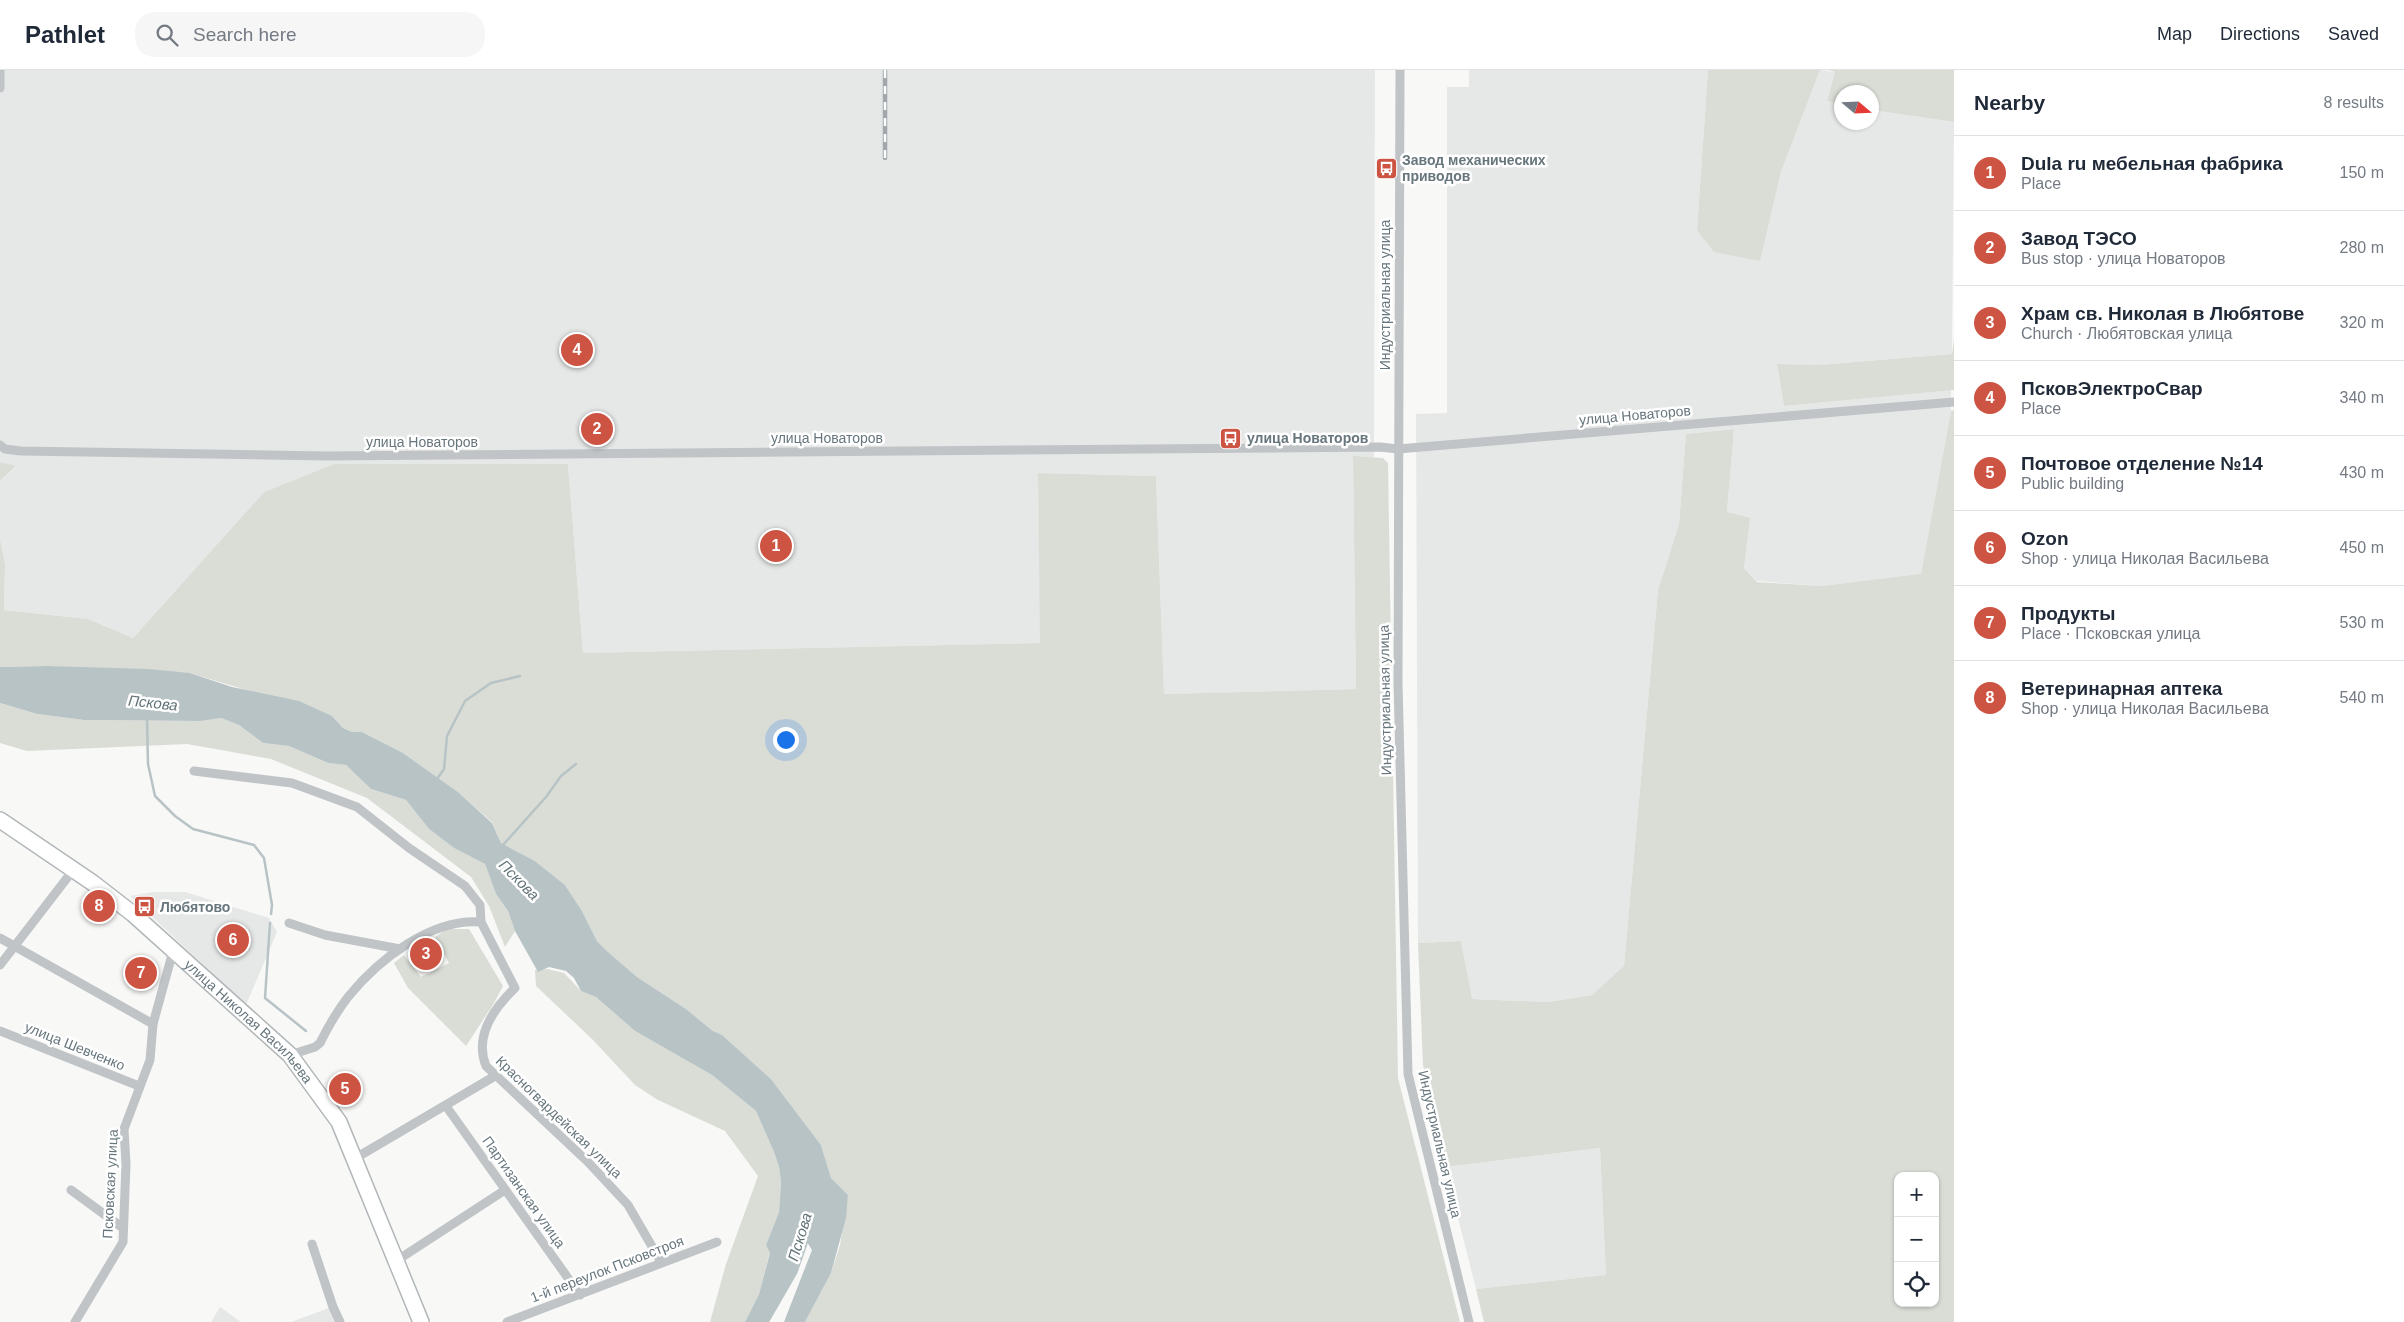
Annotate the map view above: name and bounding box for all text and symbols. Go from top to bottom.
search box [135,12,485,57]
text: Pathlet [25,21,105,48]
icon: search [153,21,181,49]
text: Search here [193,24,297,45]
text: Map [2157,24,2192,44]
text: Directions [2220,24,2300,44]
text: Saved [2328,24,2379,44]
north arrow [1834,85,1879,130]
text: Nearby [1974,91,2045,114]
text: 8 results [2324,94,2384,111]
place label: Завод механических приводов [1402,152,1546,184]
text: Dula ru мебельная фабрика [2021,153,2283,174]
bus stop icon: Завод механических приводов [1374,156,1398,180]
text: 1 [1986,164,1994,181]
text: 150 m [2340,164,2384,181]
text: Place [2021,175,2061,192]
street label: Индустриальная улица [1377,220,1393,370]
text: Завод ТЭСО [2021,228,2137,249]
text: 2 [1986,239,1994,256]
text: 280 m [2340,239,2384,256]
text: Bus stop · улица Новаторов [2021,250,2226,267]
text: Храм св. Николая в Любятове [2021,303,2304,324]
text: 3 [1986,314,1994,331]
text: 320 m [2340,314,2384,331]
text: Church · Любятовская улица [2021,325,2232,342]
pin: 4 [561,331,593,369]
text: ПсковЭлектроСвар [2021,378,2203,399]
text: 4 [1986,389,1994,406]
text: 340 m [2340,389,2384,406]
text: Place [2021,400,2061,417]
street label: улица Новаторов [1578,402,1692,428]
pin: 2 [581,410,613,448]
bus stop icon: улица Новаторов [1219,426,1243,450]
street label: улица Новаторов [771,430,883,446]
place label: улица Новаторов [1247,430,1369,446]
street label: улица Новаторов [366,434,478,450]
text: Почтовое отделение №14 [2021,453,2263,474]
text: 5 [1986,464,1994,481]
text: 430 m [2340,464,2384,481]
text: Public building [2021,475,2124,492]
pin: 1 [760,527,792,565]
text: Ozon [2021,528,2069,549]
text: 6 [1986,539,1994,556]
text: 450 m [2340,539,2384,556]
text: Shop · улица Николая Васильева [2021,550,2269,567]
text: Продукты [2021,603,2116,624]
text: 7 [1986,614,1994,631]
text: 530 m [2340,614,2384,631]
street label: Индустриальная улица [1376,624,1394,775]
text: Place · Псковская улица [2021,625,2200,642]
text: Ветеринарная аптека [2021,678,2222,699]
text: 8 [1986,689,1994,706]
text: 540 m [2340,689,2384,706]
water label: Пскова [127,691,179,714]
text: Shop · улица Николая Васильева [2021,700,2269,717]
your location [773,727,799,753]
water label: Пскова [496,856,543,903]
pin: 8 [83,887,115,925]
bus stop icon: Любятово [132,895,156,919]
place label: Любятово [160,899,230,915]
pin: 6 [217,921,249,959]
pin: 3 [410,935,442,973]
pin: 7 [125,954,157,992]
street label: улица Николая Васильева [181,956,316,1087]
street label: улица Шевченко [23,1019,128,1073]
street label: Красногвардейская улица [493,1053,625,1182]
street label: Индустриальная улица [1415,1069,1465,1219]
pin: 5 [329,1070,361,1108]
street label: Псковская улица [99,1129,121,1239]
street label: Партизанская улица [479,1133,569,1251]
map controls [1894,1172,1939,1307]
button: + [1894,1172,1939,1217]
water label: Пскова [784,1211,815,1263]
button: − [1894,1217,1939,1262]
street label: 1-й переулок Псковстроя [528,1232,686,1306]
button: locate [1894,1262,1939,1307]

